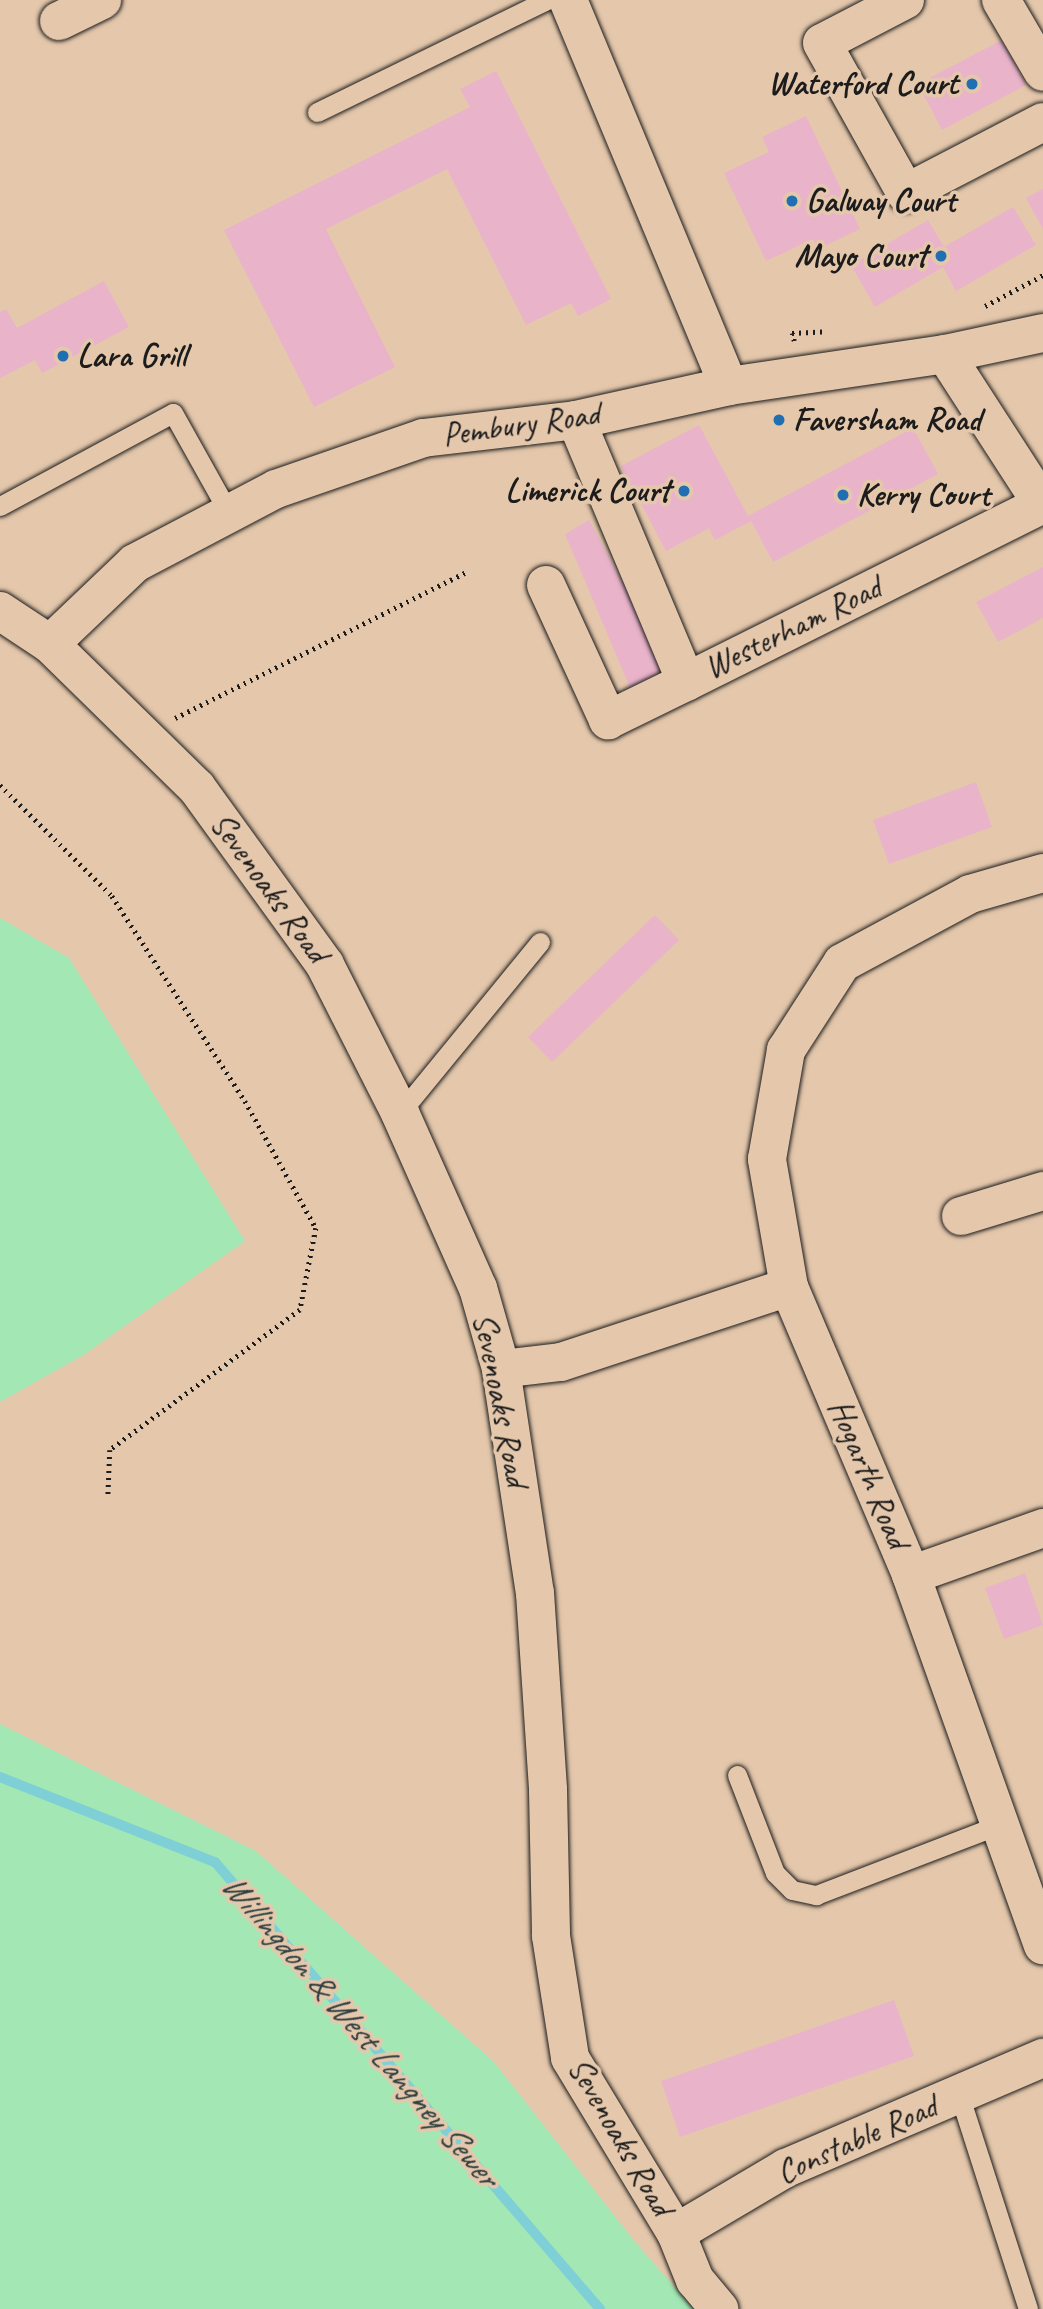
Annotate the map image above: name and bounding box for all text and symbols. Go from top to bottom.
place label: Waterford Court [768,64,958,104]
marker: Waterford Court [964,76,980,92]
place label: Galway Court [806,181,955,221]
marker: Galway Court [784,193,800,209]
place label: Mayo Court [795,236,927,276]
marker: Mayo Court [933,248,949,264]
place label: Lara Grill [77,336,186,376]
marker: Lara Grill [55,348,71,364]
street label: Pembury Road [441,394,601,456]
place label: Faversham Road [793,400,981,440]
marker: Faversham Road [771,412,787,428]
place label: Limerick Court [505,471,670,511]
place label: Kerry Court [857,475,989,515]
marker: Limerick Court [676,483,692,499]
marker: Kerry Court [835,487,851,503]
street label: Westerham Road [698,568,888,688]
street label: Sevenoaks Road [201,805,337,971]
street label: Sevenoaks Road [464,1310,536,1490]
street label: Hogarth Road [819,1394,917,1554]
water label: Willingdon & West Langney Sewer [212,1864,508,2196]
street label: Sevenoaks Road [559,2051,681,2223]
street label: Constable Road [771,2087,943,2193]

